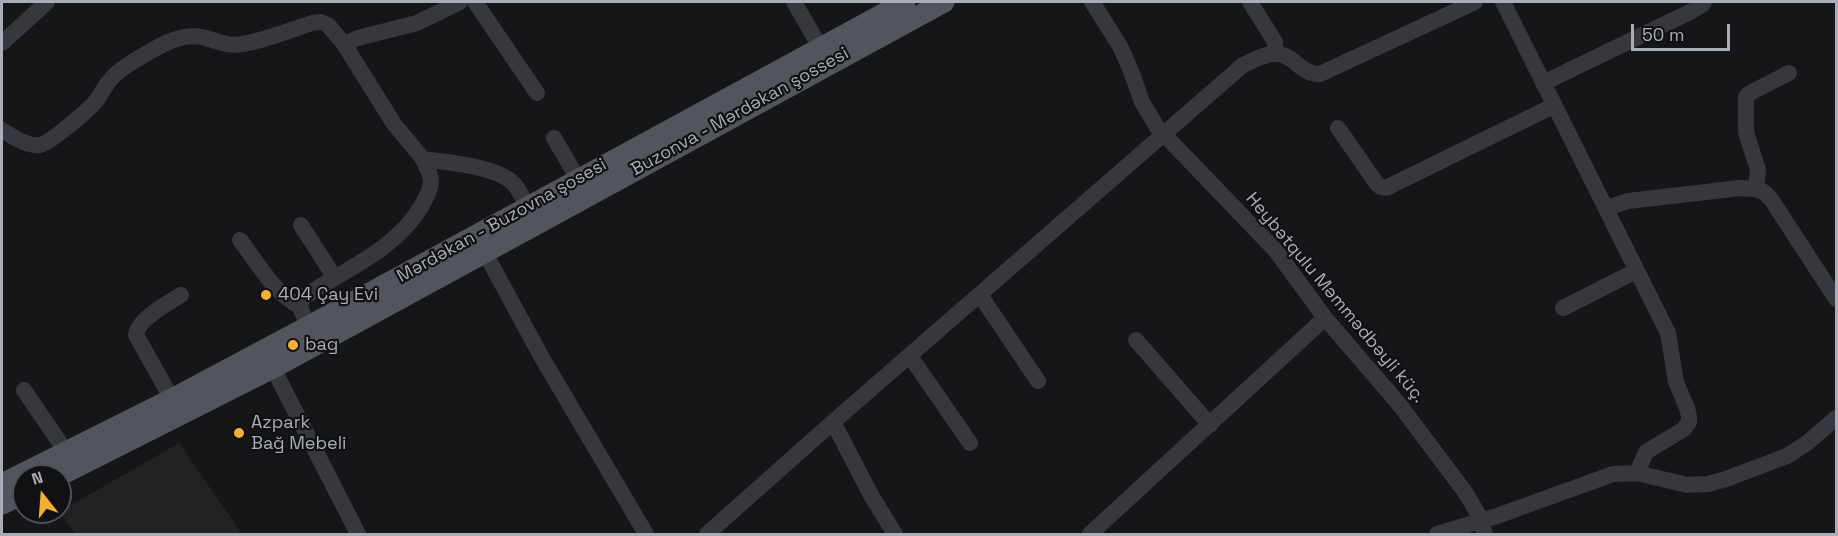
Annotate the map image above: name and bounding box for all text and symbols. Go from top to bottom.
scale bar [1634,12,1733,50]
text: 50 m [1642,23,1684,46]
street label: Buzonva - Mərdəkan şossesi [627,43,853,181]
street label: Mərdəkan - Buzovna şosesi [393,154,611,288]
street label: Heybətqulu Məmmədbəyli küç. [1241,188,1429,408]
place label: 404 Çay Evi [278,284,378,306]
marker: 404 Çay Evi [259,288,273,302]
place label: bag [305,334,338,356]
marker: bag [286,338,300,352]
place label: Azpark Bağ Mebeli [251,412,346,454]
marker: Azpark Bağ Mebeli [232,426,246,440]
north arrow [12,464,72,524]
text: N [29,467,45,490]

